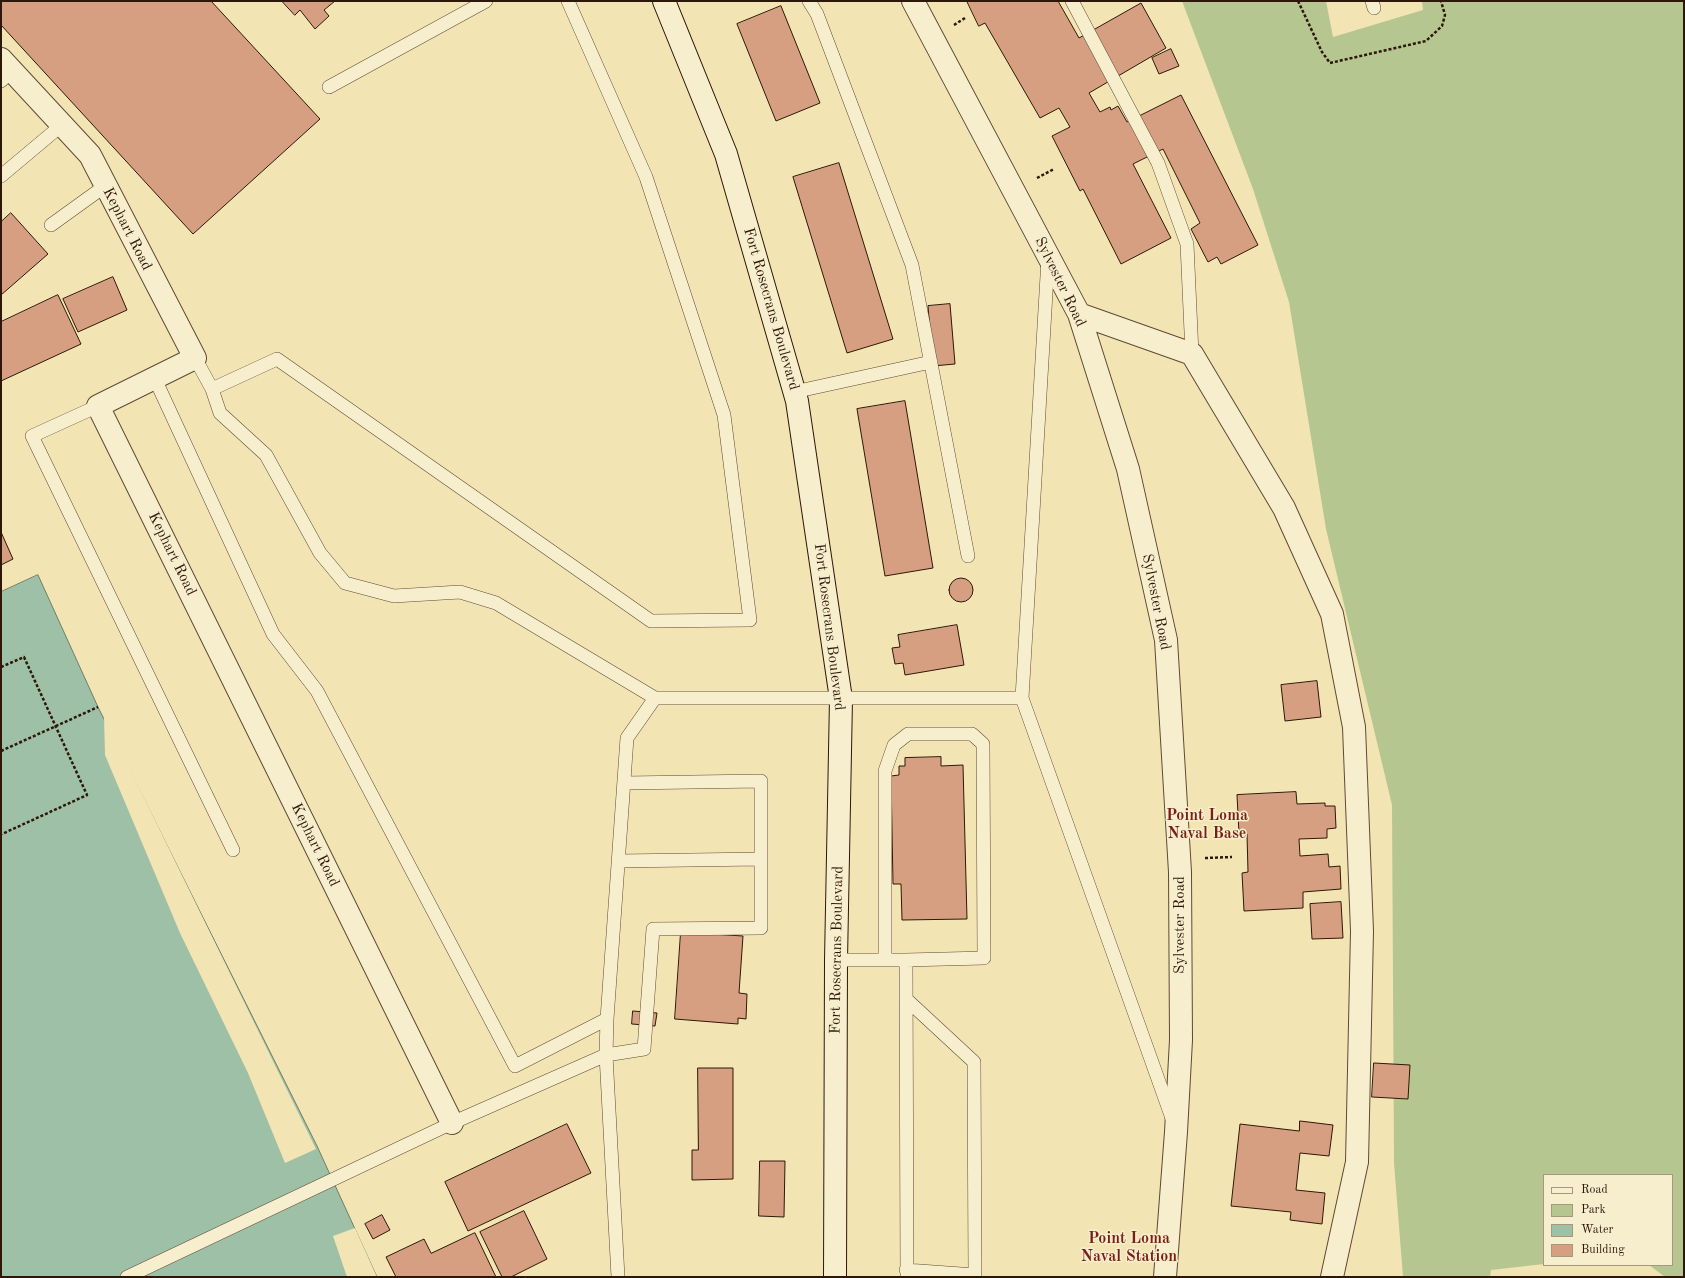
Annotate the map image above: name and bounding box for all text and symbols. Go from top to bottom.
street label: Kephart Road [98,185,156,273]
street label: Fort Rosecrans Boulevard [739,226,803,392]
street label: Sylvester Road [1030,234,1090,330]
street label: Kephart Road [144,509,200,599]
street label: Fort Rosecrans Boulevard [810,542,848,712]
street label: Sylvester Road [1138,552,1174,652]
street label: Kephart Road [287,800,343,890]
district label: Point Loma Naval Base [1166,806,1248,844]
street label: Fort Rosecrans Boulevard [827,866,847,1034]
street label: Sylvester Road [1171,876,1189,974]
legend [1543,1174,1673,1266]
text: Road [1581,1184,1608,1196]
text: Park [1581,1204,1606,1216]
text: Water [1581,1224,1613,1236]
district label: Point Loma Naval Station [1081,1229,1177,1267]
text: Building [1581,1244,1625,1256]

